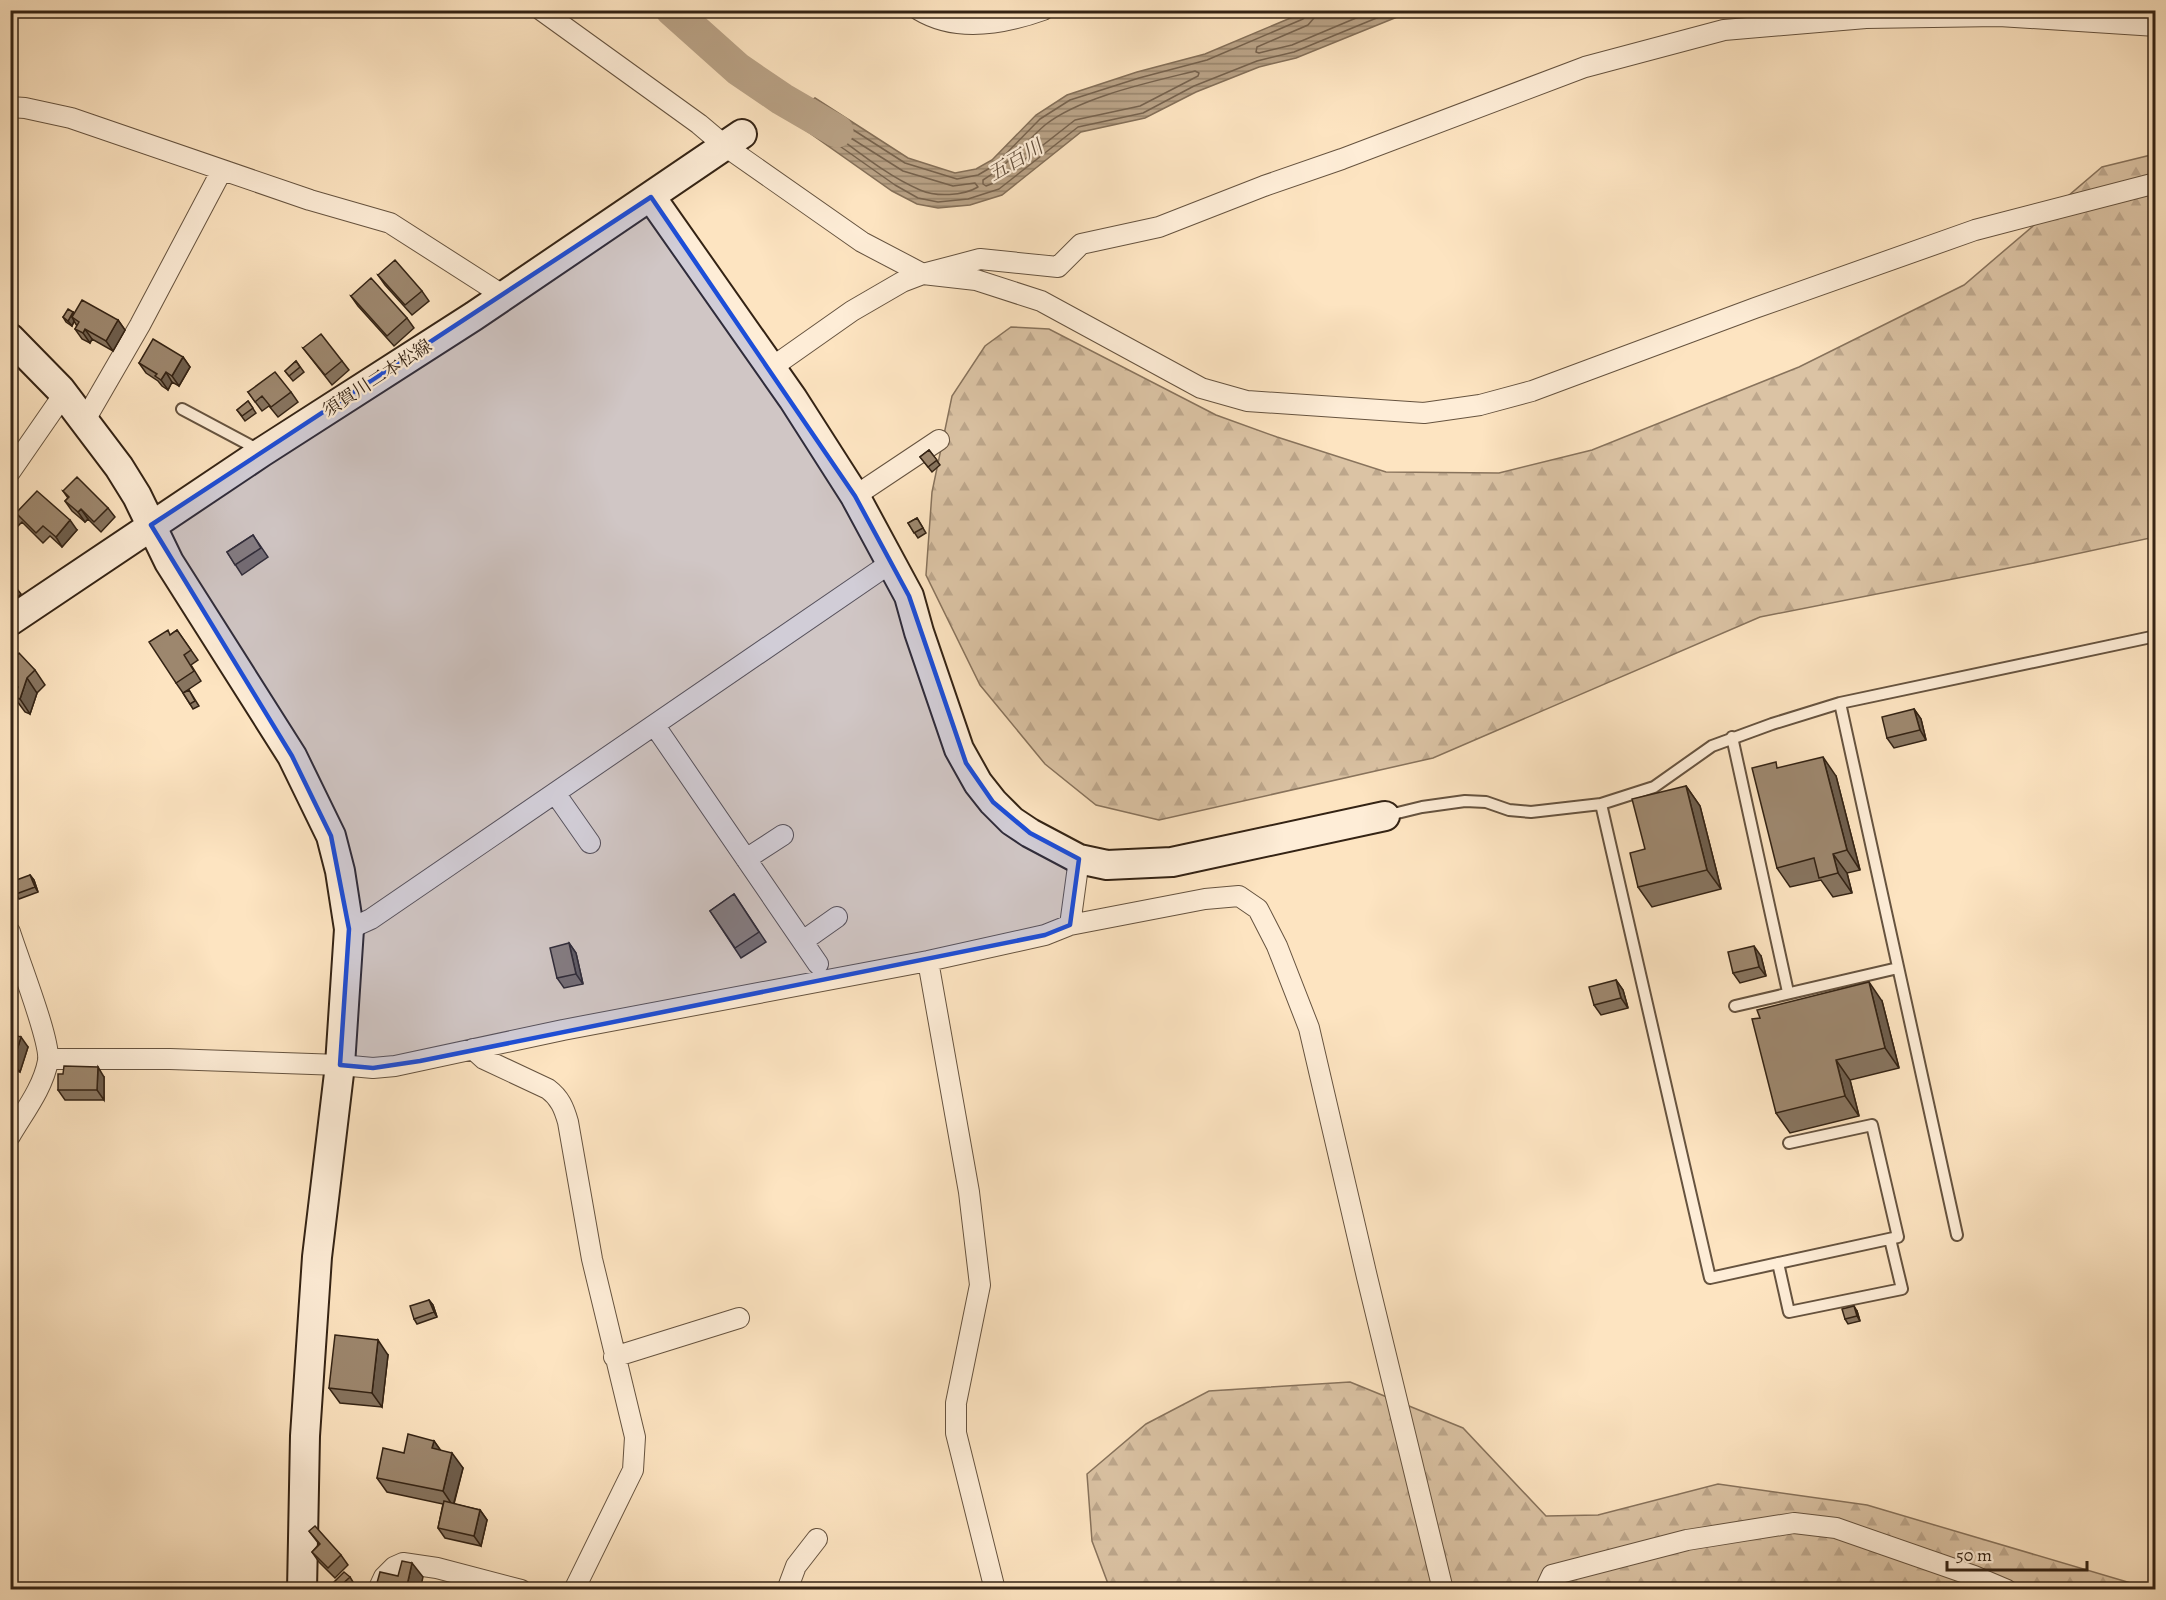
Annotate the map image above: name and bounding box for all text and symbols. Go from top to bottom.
water label: 五百川 [983,132,1050,187]
street label: 須賀川二本松線 [318,334,436,422]
scale bar [1947,1534,2086,1572]
text: 50 m [1956,1543,1992,1567]

